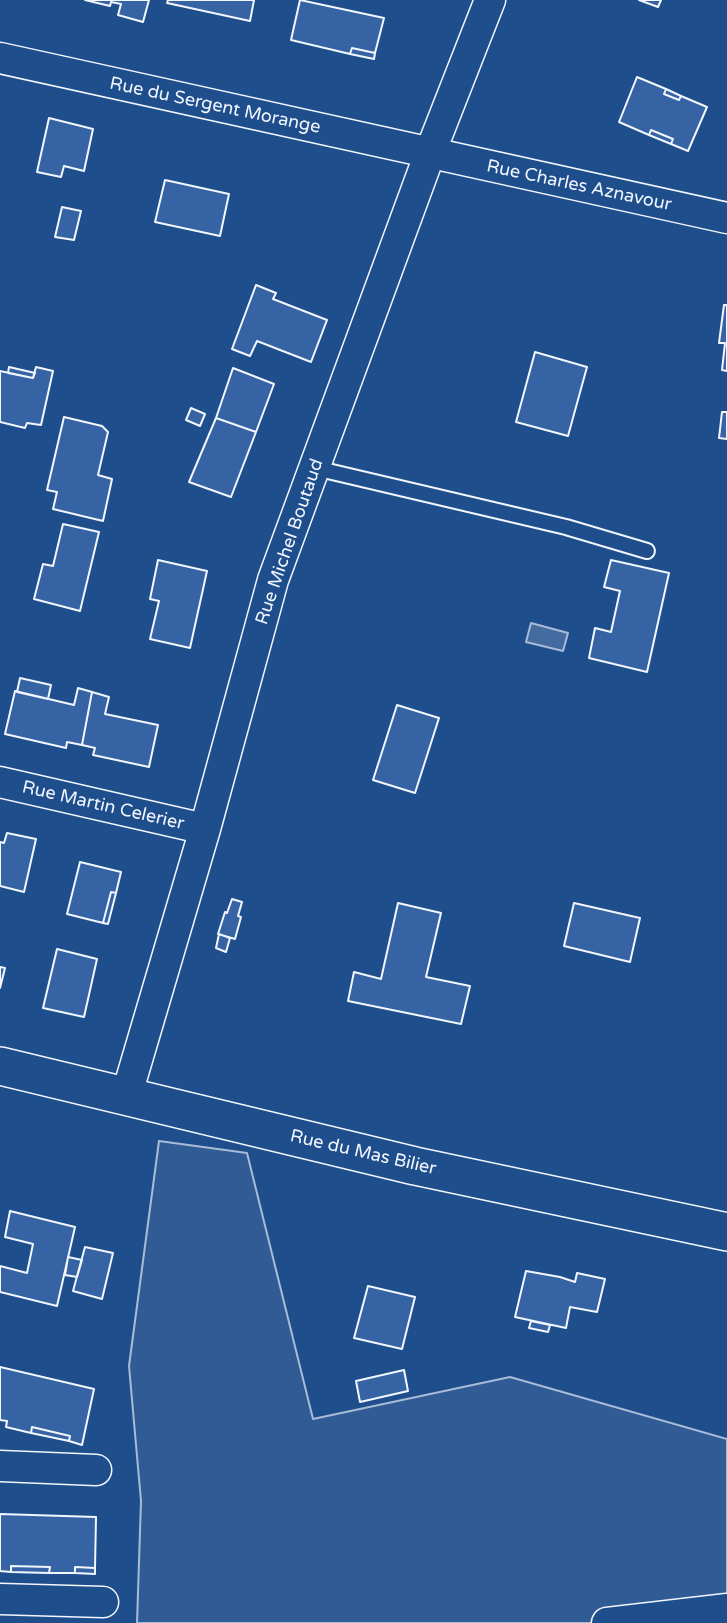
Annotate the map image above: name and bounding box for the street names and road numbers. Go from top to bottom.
street label: Rue du Sergent Morange [108,73,322,139]
street label: Rue Charles Aznavour [484,156,674,216]
street label: Rue Michel Boutaud [252,456,328,628]
street label: Rue Martin Celerier [20,777,186,835]
street label: Rue du Mas Bilier [288,1126,438,1180]

